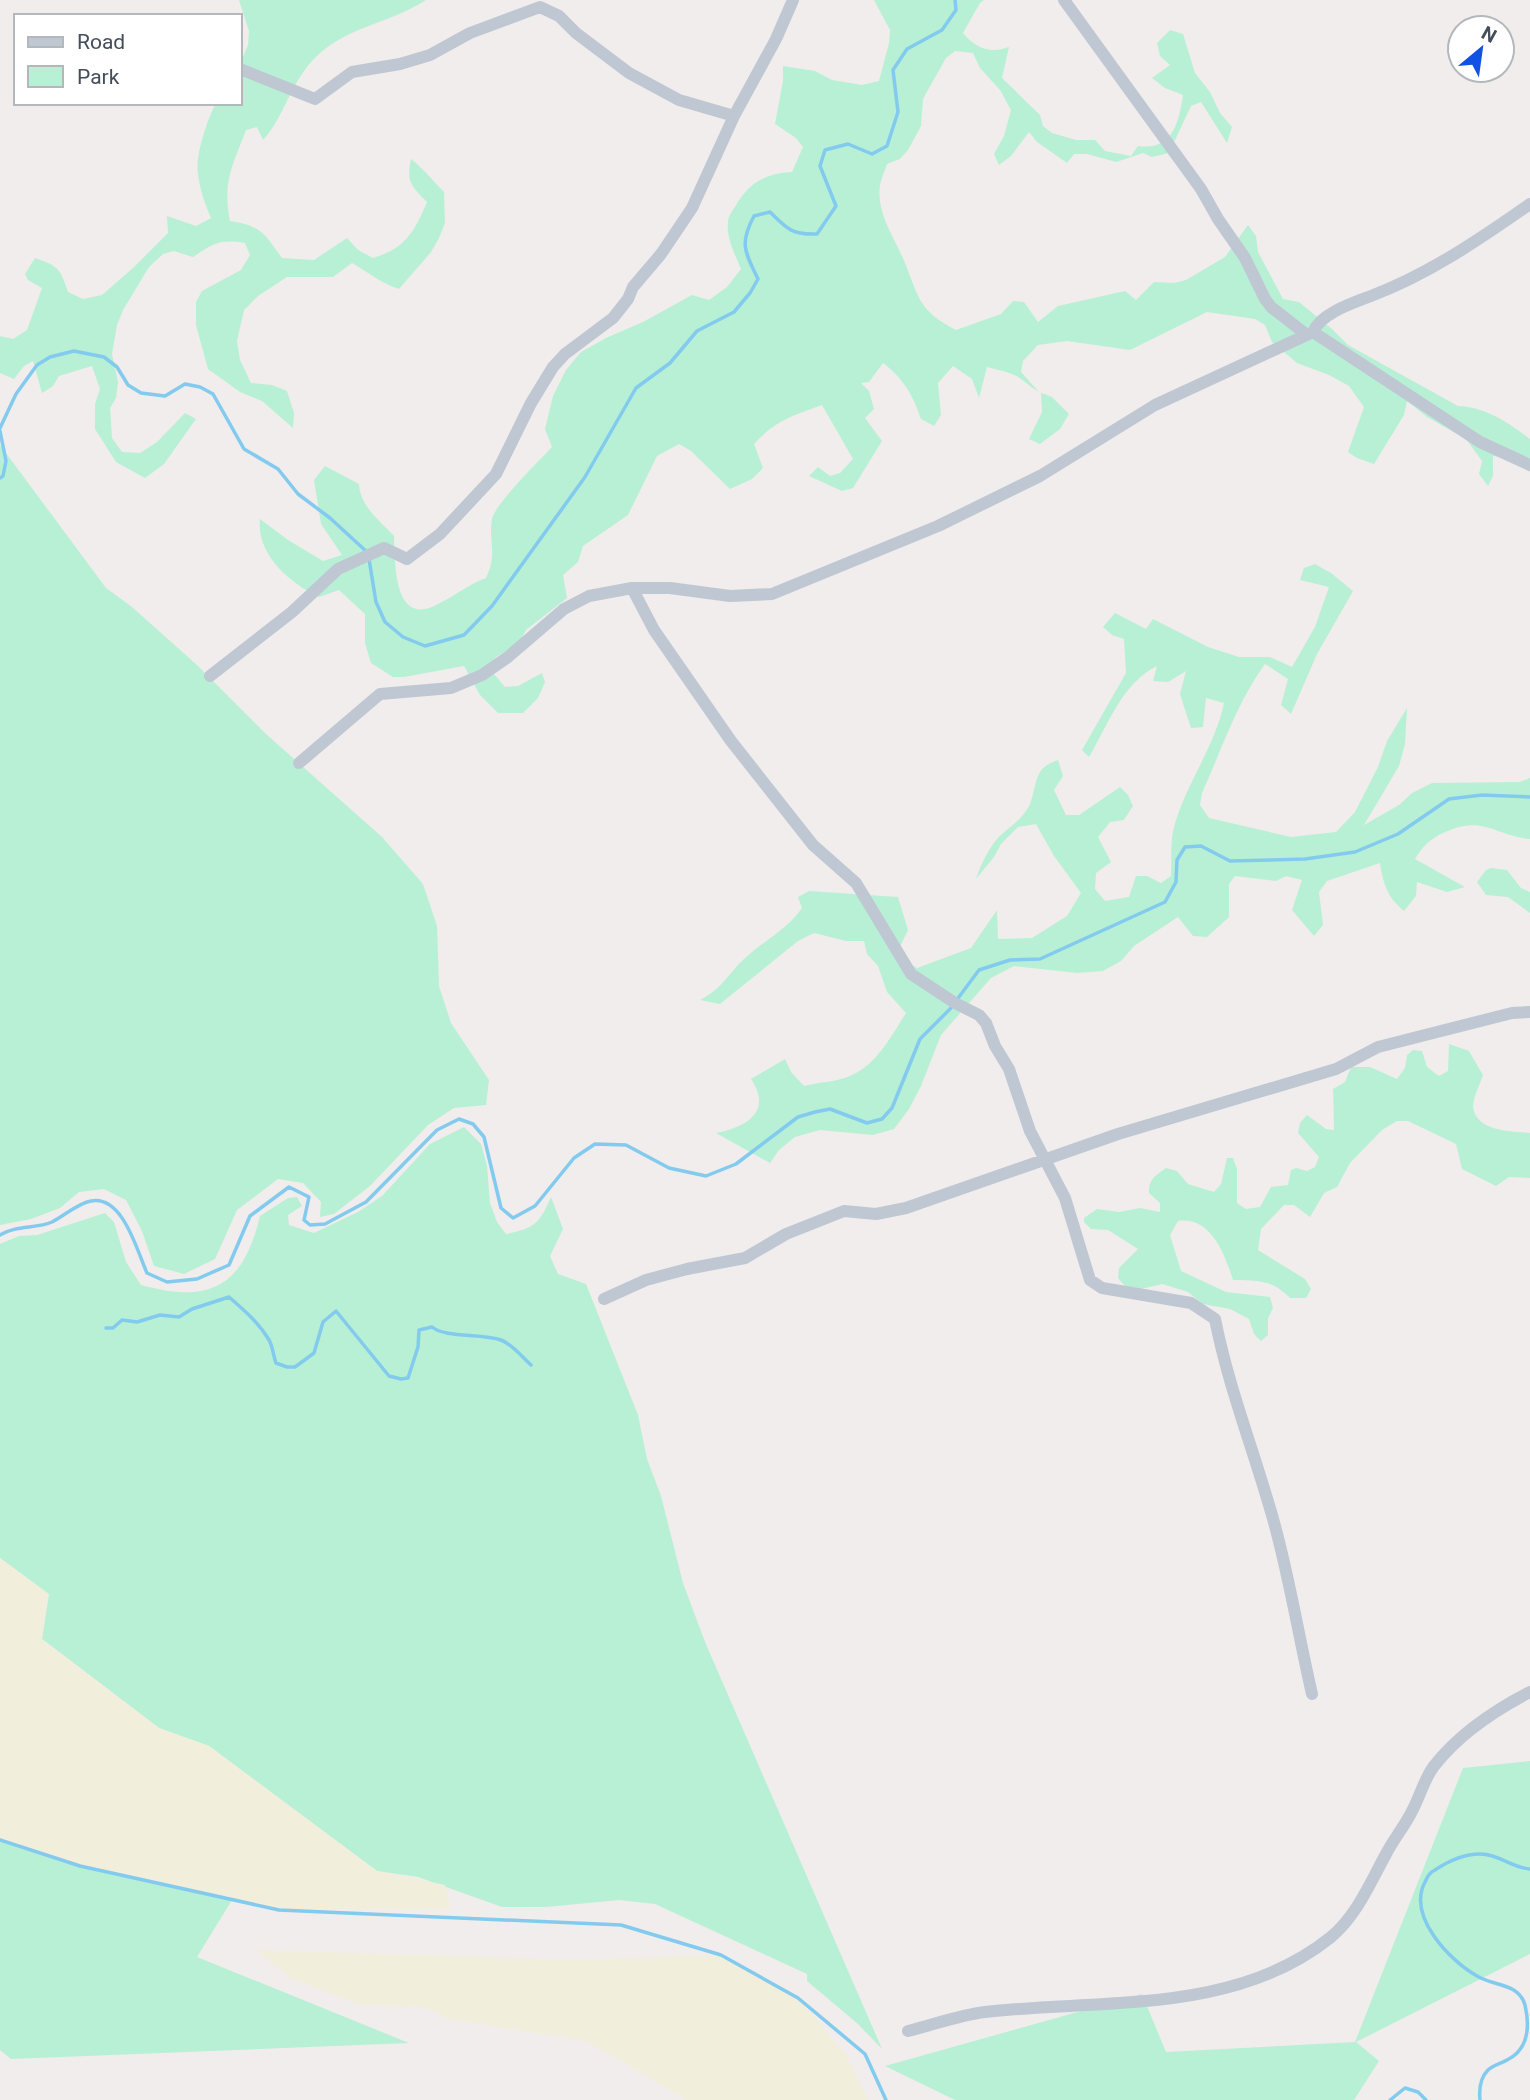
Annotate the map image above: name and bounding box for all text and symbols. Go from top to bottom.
legend [14,14,242,105]
north arrow [1446,14,1516,84]
text: N [1478,21,1500,48]
text: Road [77,30,125,54]
text: Park [77,65,120,89]

